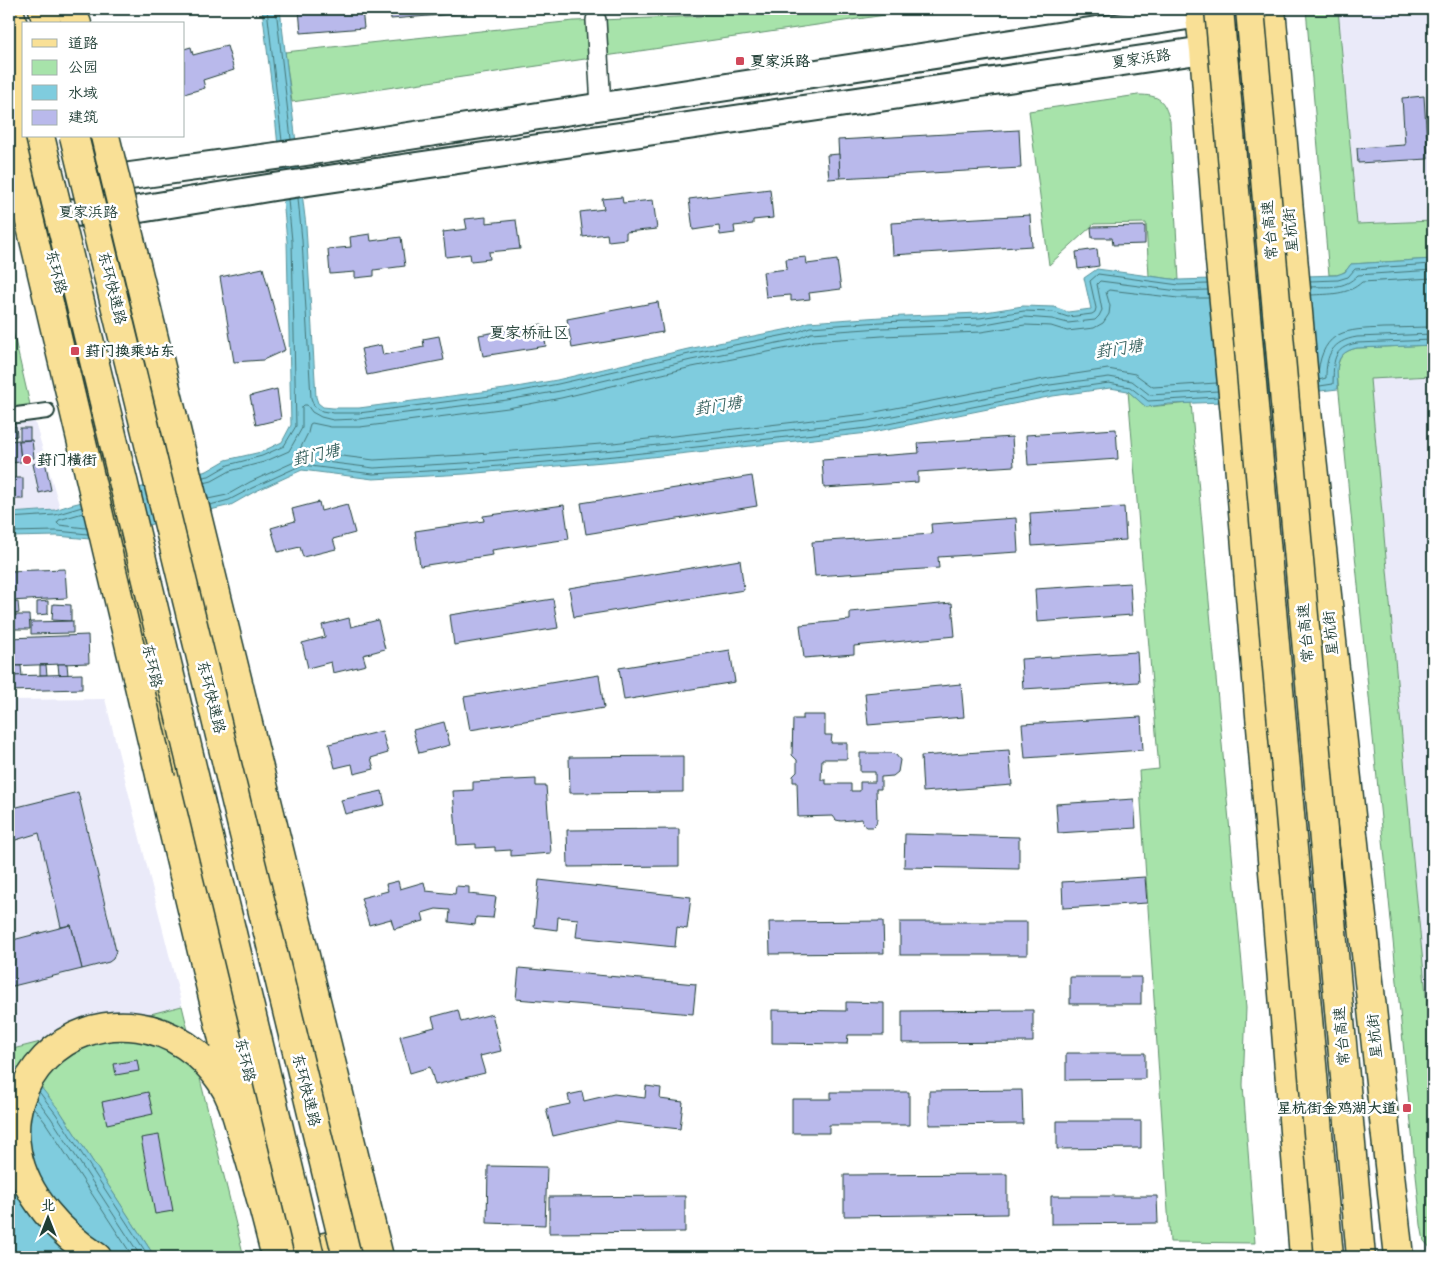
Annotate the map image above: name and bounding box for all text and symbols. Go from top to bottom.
legend [22,22,185,138]
text: 道路 [68,34,98,53]
street label: 夏家浜路 [1110,45,1172,73]
place label: 夏家浜路 [750,52,810,71]
marker: 夏家浜路 [734,55,746,67]
text: 公园 [68,58,98,77]
text: 水域 [68,84,98,103]
text: 建筑 [68,108,98,127]
street label: 常台高速 [1258,199,1282,261]
street label: 夏家浜路 [58,203,118,222]
street label: 星杭街 [1280,207,1302,253]
street label: 东环路 [41,248,71,296]
street label: 东环快速路 [94,249,130,327]
district label: 夏家桥社区 [489,323,569,343]
water label: 葑门塘 [1094,335,1146,362]
place label: 葑门换乘站东 [85,342,175,361]
marker: 葑门换乘站东 [69,345,81,357]
water label: 葑门塘 [693,392,745,419]
water label: 葑门塘 [290,440,344,470]
place label: 葑门横街 [37,451,97,470]
marker: 葑门横街 [21,454,33,466]
street label: 常台高速 [1294,602,1318,664]
street label: 星杭街 [1319,610,1343,656]
street label: 东环路 [138,642,166,690]
street label: 东环快速路 [193,658,229,736]
street label: 常台高速 [1330,1005,1354,1067]
street label: 星杭街 [1363,1013,1387,1059]
street label: 东环路 [231,1036,259,1084]
street label: 东环快速路 [288,1051,324,1129]
place label: 星杭街金鸡湖大道 [1277,1099,1397,1118]
marker: 星杭街金鸡湖大道 [1401,1102,1413,1114]
north arrow [22,1194,72,1244]
text: 北 [41,1197,55,1214]

